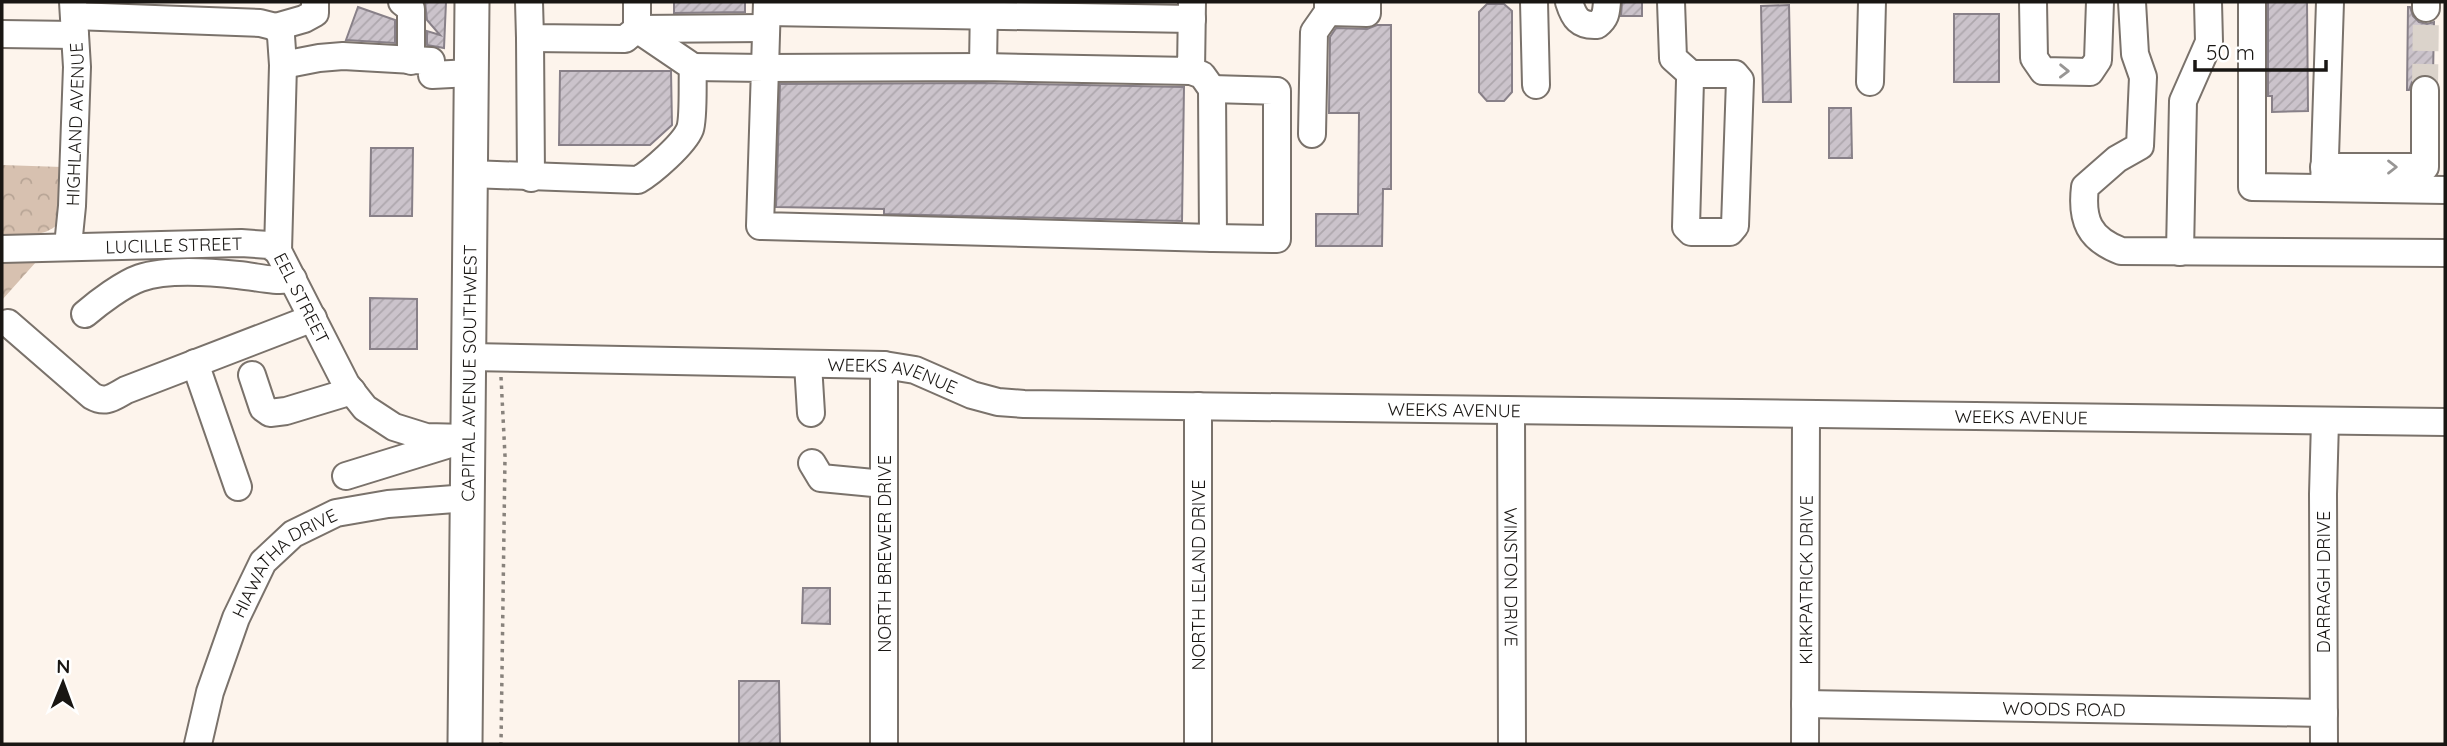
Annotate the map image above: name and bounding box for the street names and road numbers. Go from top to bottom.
street label: HIGHLAND AVENUE [61,42,89,206]
street label: LUCILLE STREET [105,231,243,258]
street label: CAPITAL AVENUE SOUTHWEST [456,244,481,502]
street label: EEL STREET [269,249,335,348]
street label: WEEKS AVENUE [827,352,961,399]
street label: WEEKS AVENUE [1387,397,1521,422]
street label: WEEKS AVENUE [1954,404,2088,429]
street label: NORTH BREWER DRIVE [873,455,896,653]
street label: NORTH LELAND DRIVE [1187,479,1210,671]
street label: KIRKPATRICK DRIVE [1794,495,1817,665]
street label: HIAWATHA DRIVE [226,503,341,621]
street label: WINSTON DRIVE [1500,507,1523,647]
street label: DARRAGH DRIVE [2312,511,2335,653]
street label: WOODS ROAD [2002,696,2126,721]

